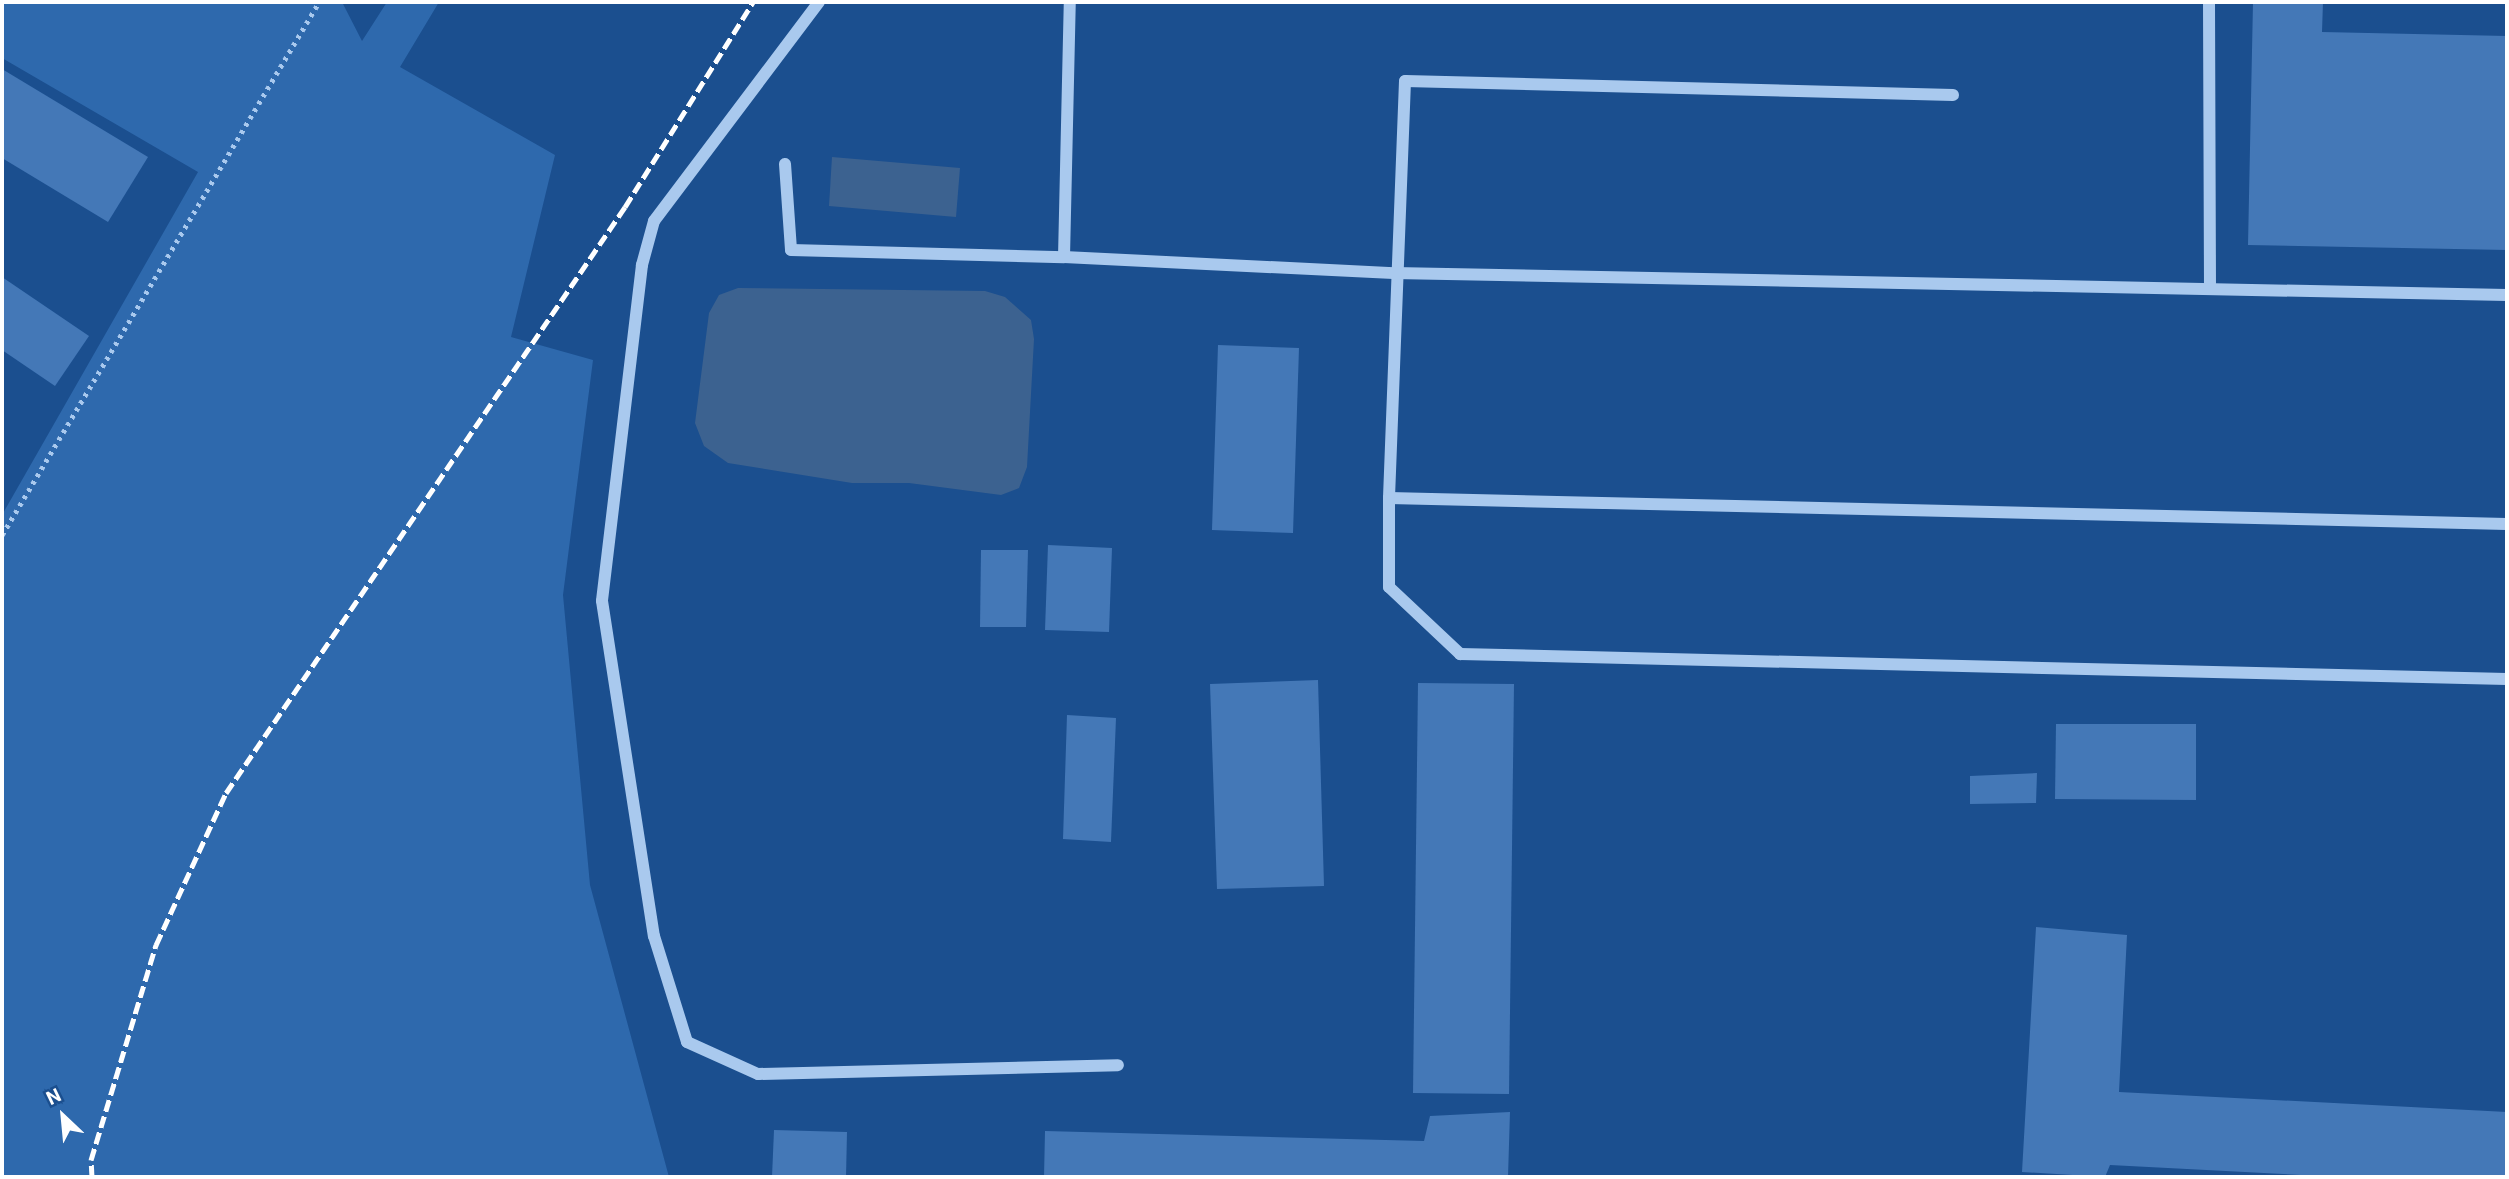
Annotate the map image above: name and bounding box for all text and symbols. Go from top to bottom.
north arrow [28,1081,98,1151]
text: N [43,1083,65,1110]

